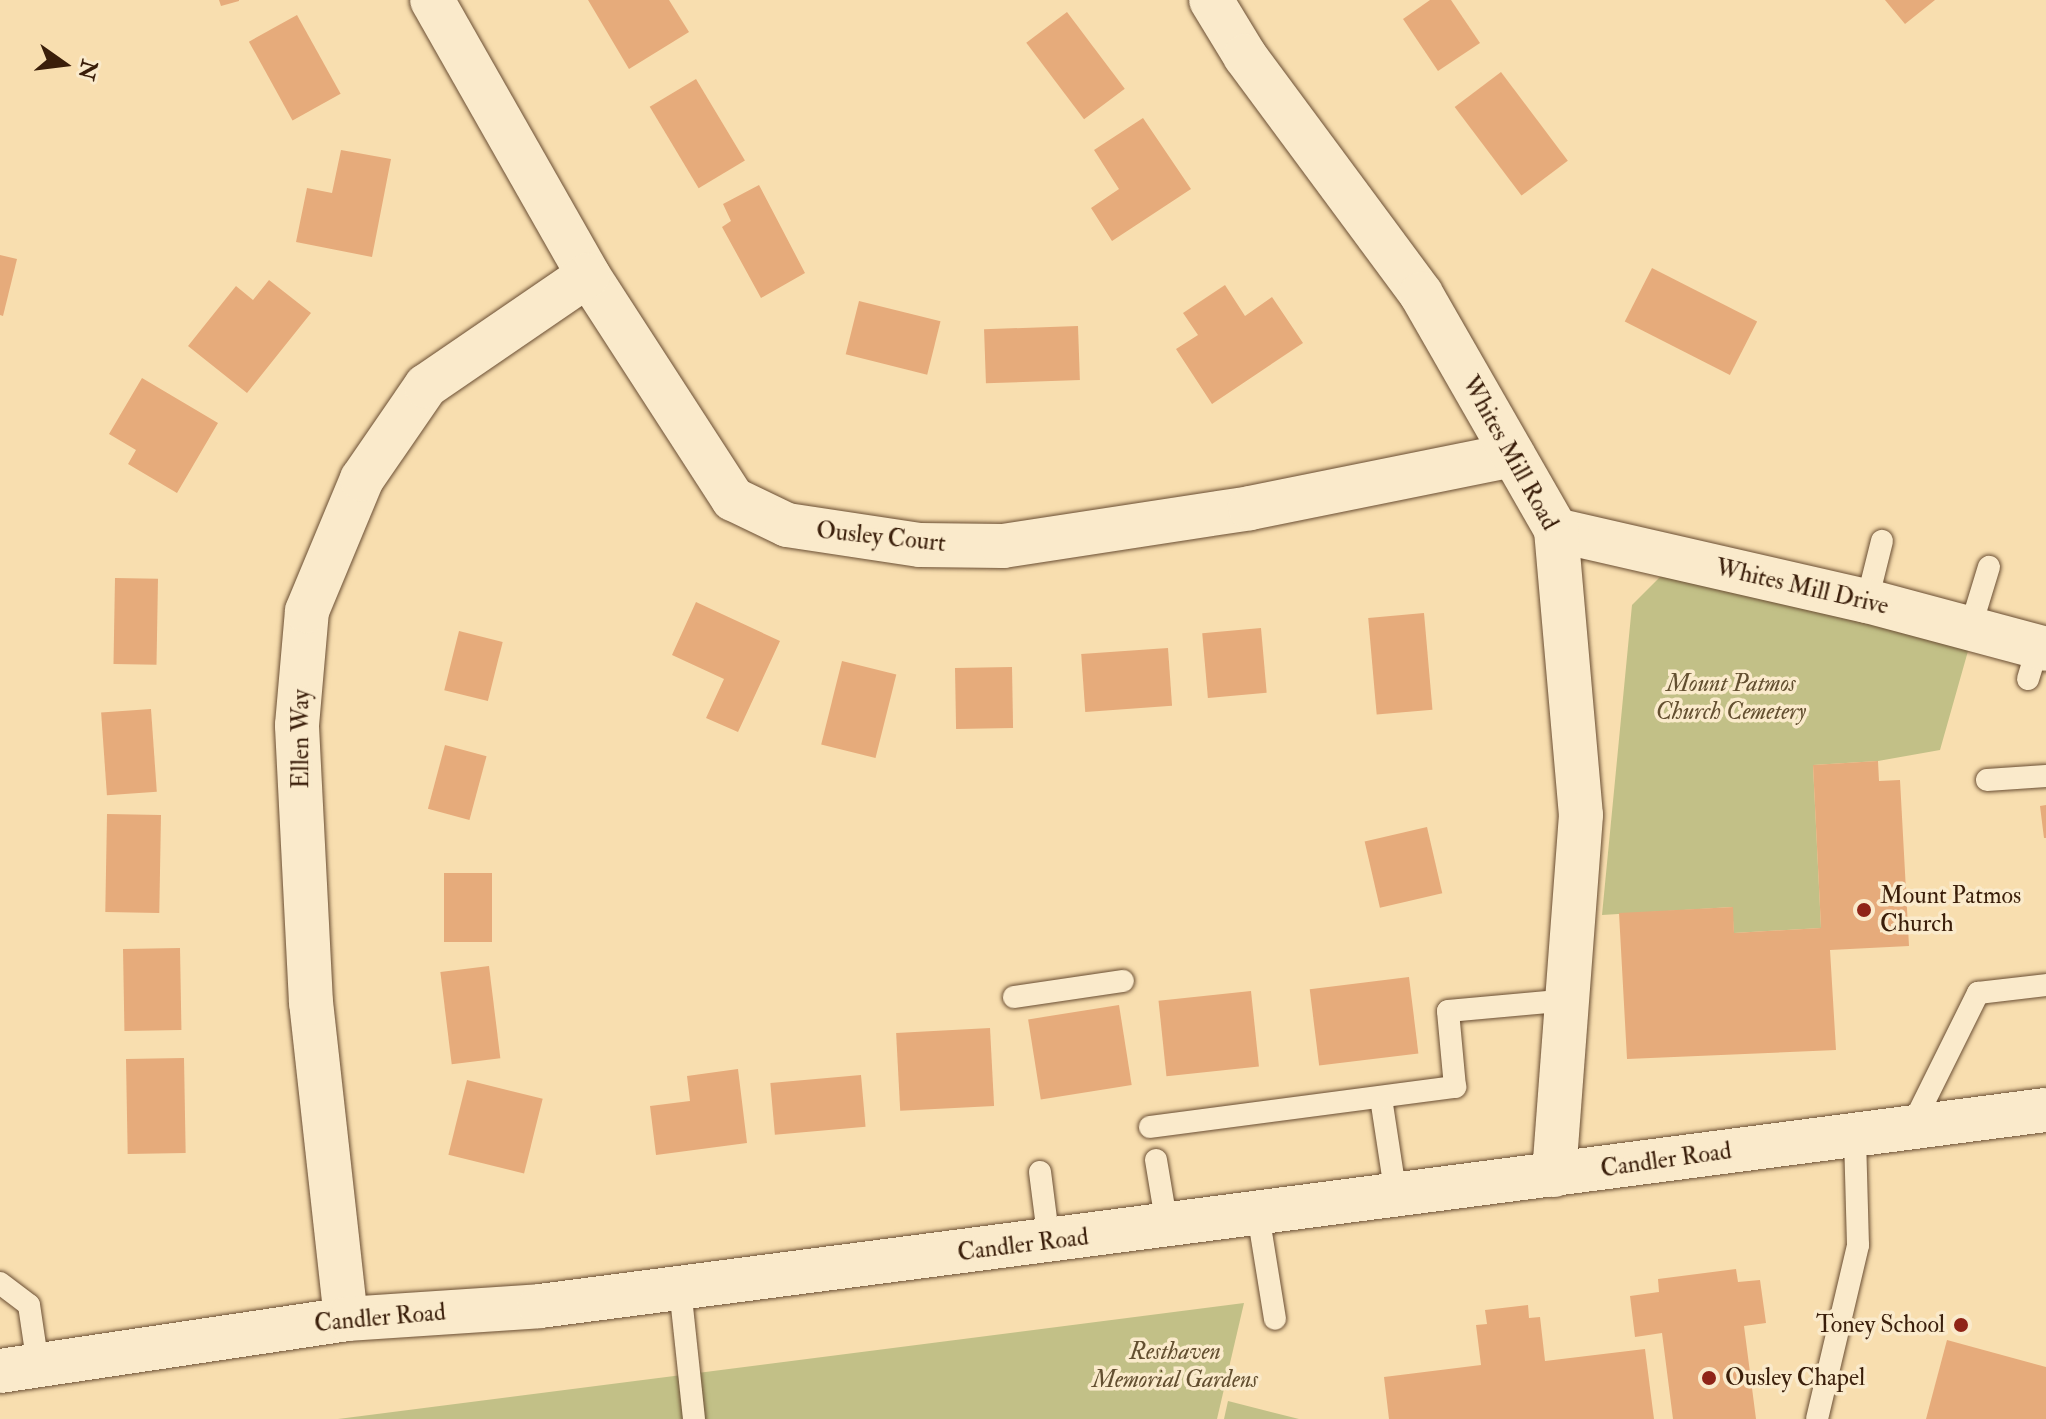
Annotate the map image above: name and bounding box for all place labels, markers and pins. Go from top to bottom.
place label: Mount Patmos Church [1880,882,2021,938]
marker: Mount Patmos Church [1855,901,1873,919]
place label: Toney School [1816,1311,1945,1339]
marker: Toney School [1952,1316,1970,1334]
place label: Ousley Chapel [1725,1364,1865,1392]
marker: Ousley Chapel [1700,1369,1718,1387]

